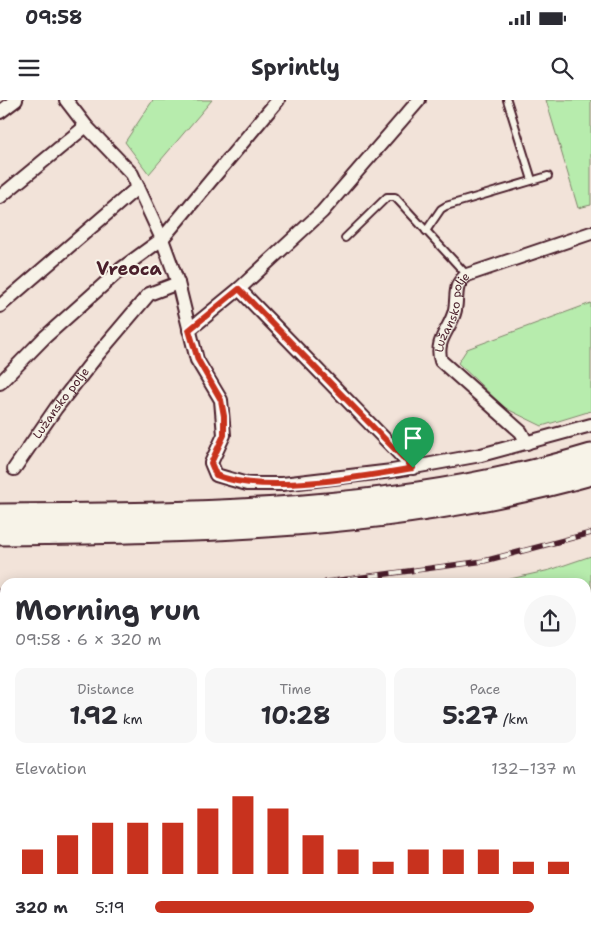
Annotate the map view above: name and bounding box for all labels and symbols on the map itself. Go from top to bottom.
district label: Vreoca [96,257,162,281]
street label: Lužansko polje [431,268,473,353]
street label: Lužansko polje [29,364,93,442]
pin [392,417,434,468]

